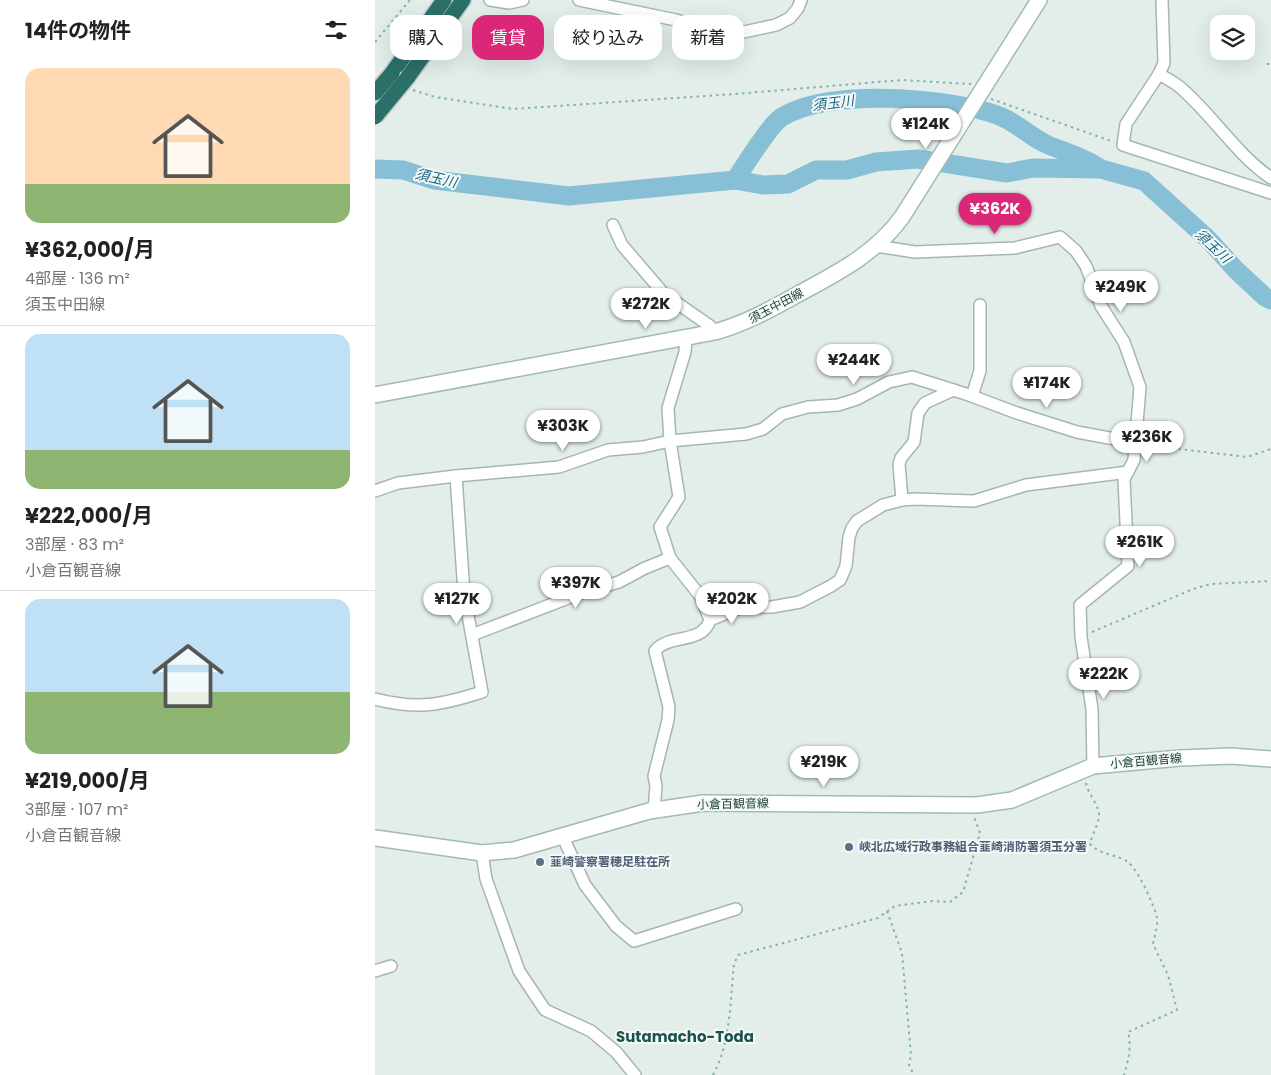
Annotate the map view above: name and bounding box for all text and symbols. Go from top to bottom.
chip: 購入 [390,15,462,60]
chip: 賃貸 [472,15,544,60]
chip: 絞り込み [554,15,662,60]
chip: 新着 [672,15,744,60]
map controls [1210,15,1255,60]
button: layers [1210,15,1255,60]
text: 14件の物件 [25,16,131,45]
icon: filters [322,16,350,44]
water label: 須玉川 [811,90,857,115]
icon: home [143,101,233,191]
pin: ¥124K [891,108,961,150]
text: ¥124K [902,112,950,135]
water label: 須玉川 [413,164,461,193]
pin: ¥362K [960,192,1030,235]
text: ¥362K [970,197,1020,220]
water label: 須玉川 [1191,224,1237,269]
text: ¥362,000/月 [25,235,155,264]
text: 4部屋 · 136 m² [25,267,130,290]
pin: ¥249K [1086,270,1156,313]
text: ¥249K [1095,275,1147,298]
street label: 須玉中田線 [745,284,806,327]
pin: ¥272K [611,288,681,330]
text: ¥272K [622,292,670,315]
text: 須玉中田線 [25,293,105,316]
pin: ¥244K [819,344,889,386]
text: ¥244K [828,348,880,371]
icon: home [143,366,233,456]
pin: ¥174K [1012,366,1082,409]
text: ¥174K [1023,371,1071,394]
pin: ¥303K [528,410,598,452]
text: ¥303K [537,414,589,437]
pin: ¥236K [1112,420,1182,463]
text: ¥236K [1122,425,1172,448]
text: ¥222,000/月 [25,501,153,530]
pin: ¥261K [1105,526,1175,568]
text: ¥261K [1116,530,1164,553]
text: 3部屋 · 83 m² [25,533,124,556]
text: 小倉百観音線 [25,559,121,582]
pin: ¥397K [541,566,611,609]
text: ¥397K [551,571,601,594]
pin: ¥127K [422,582,492,625]
pin: ¥202K [697,582,767,625]
text: ¥127K [434,587,480,610]
text: ¥202K [707,587,757,610]
icon: home [143,631,233,721]
pin: ¥222K [1069,658,1139,700]
text: ¥222K [1079,662,1129,685]
pin: ¥219K [789,746,859,788]
street label: 小倉百観音線 [1109,749,1183,772]
text: ¥219K [801,750,847,773]
text: ¥219,000/月 [25,766,150,795]
street label: 小倉百観音線 [697,794,769,813]
text: 3部屋 · 107 m² [25,798,128,821]
text: 小倉百観音線 [25,824,121,847]
place label: 峡北広域行政事務組合韮崎消防署須玉分署 [859,838,1087,855]
marker: 峡北広域行政事務組合韮崎消防署須玉分署 [843,841,855,853]
place label: 韮崎警察署穂足駐在所 [550,853,670,870]
marker: 韮崎警察署穂足駐在所 [534,856,546,868]
district label: Sutamacho-Toda [616,1026,754,1047]

